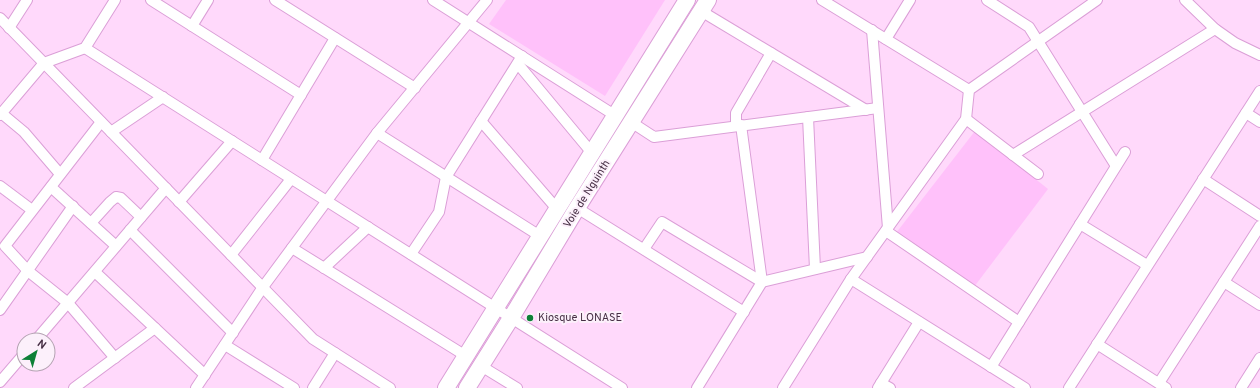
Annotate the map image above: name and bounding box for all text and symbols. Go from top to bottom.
street label: Voie de Nguinth [561,157,613,231]
place label: Kiosque LONASE [538,311,622,325]
marker: Kiosque LONASE [525,313,535,323]
north arrow [16,332,56,372]
text: N [34,337,49,353]

